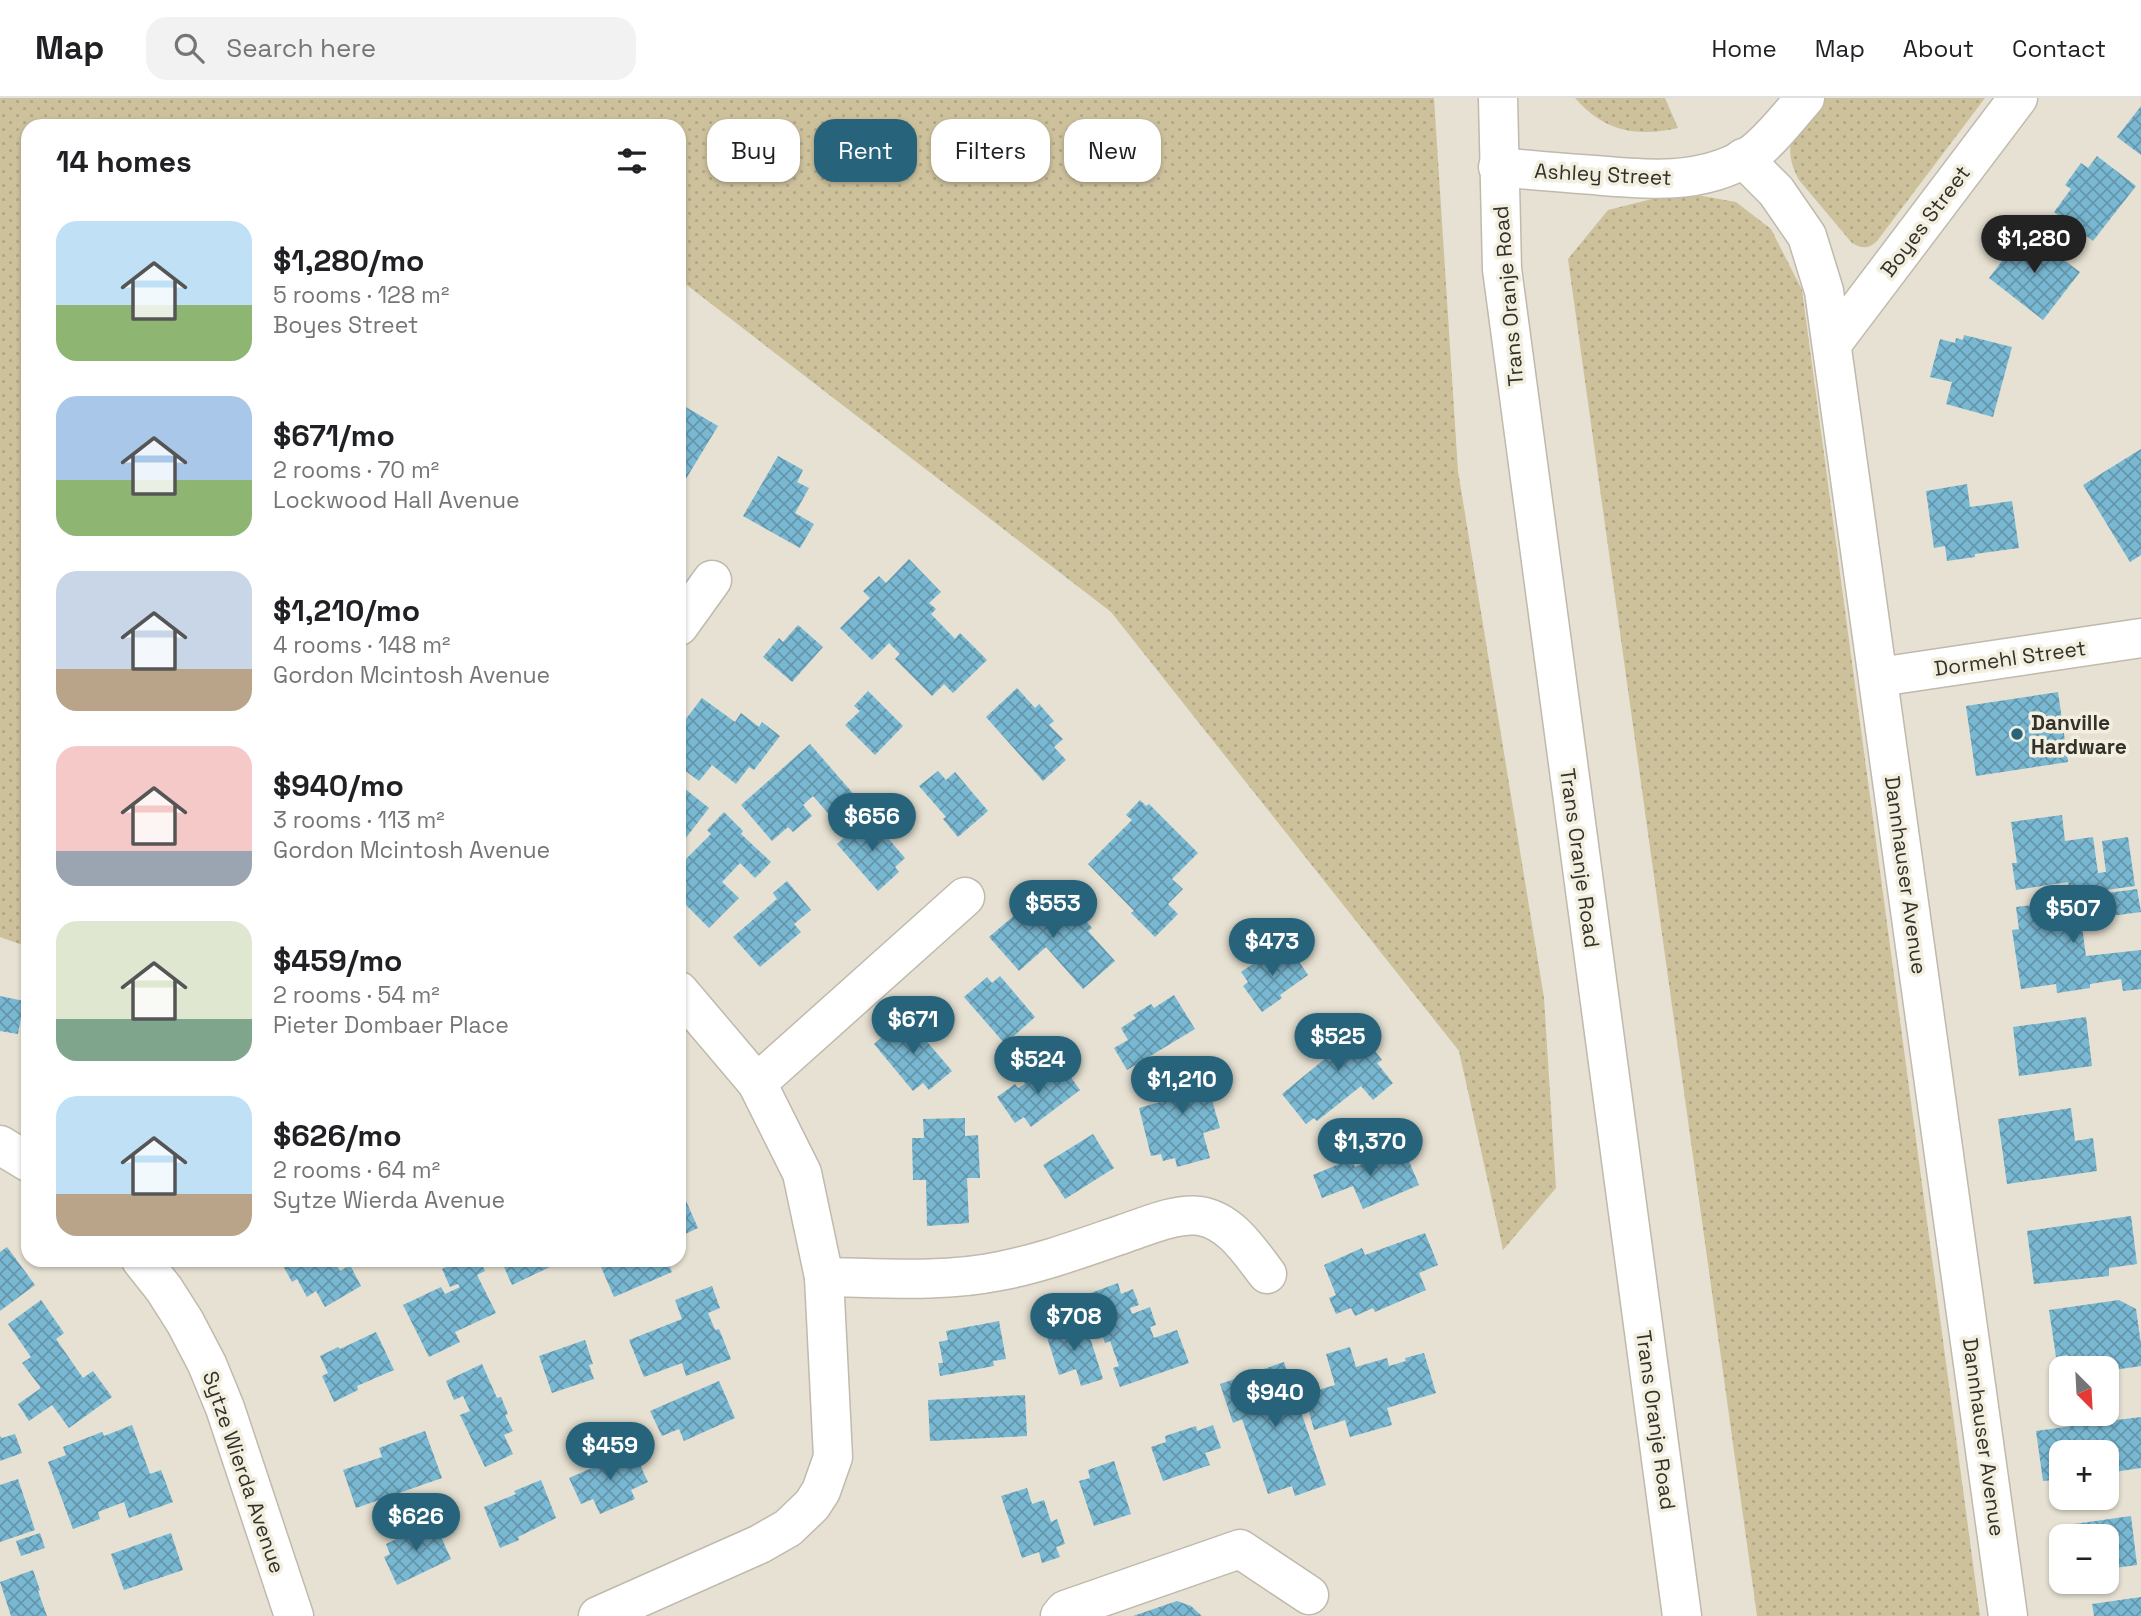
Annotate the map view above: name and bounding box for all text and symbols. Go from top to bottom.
search box [146,17,636,80]
text: Map [35,27,104,69]
icon: search [170,29,208,67]
text: Search here [226,31,376,65]
text: Home [1711,33,1777,64]
text: Map [1815,33,1865,64]
text: About [1903,33,1974,64]
text: Contact [2012,33,2106,64]
chip: Buy [707,119,800,182]
chip: Rent [814,119,917,182]
chip: Filters [931,119,1050,182]
chip: New [1064,119,1161,182]
text: 14 homes [56,142,192,181]
icon: filters [613,142,651,180]
street label: Ashley Street [1534,157,1672,191]
street label: Boyes Street [1874,160,1976,282]
street label: Trans Oranje Road [1487,205,1529,387]
pin: $1,280 [1977,216,2091,275]
text: $1,280 [1997,223,2071,253]
text: $1,280/mo [273,241,424,280]
icon: home [112,249,196,333]
text: 5 rooms · 128 m² [273,280,449,310]
text: Boyes Street [273,310,418,340]
text: $671/mo [273,416,395,455]
icon: home [112,424,196,508]
text: 2 rooms · 70 m² [273,455,439,485]
text: Lockwood Hall Avenue [273,485,520,515]
text: $1,210/mo [273,591,420,630]
icon: home [112,599,196,683]
text: 4 rooms · 148 m² [273,630,450,660]
street label: Dormehl Street [1932,634,2088,682]
text: Gordon Mcintosh Avenue [273,660,550,690]
place label: Danville Hardware [2031,709,2127,760]
marker: Danville Hardware [2009,726,2025,742]
text: $940/mo [273,766,404,805]
street label: Trans Oranje Road [1554,767,1606,949]
icon: home [112,774,196,858]
street label: Dannhauser Avenue [1879,774,1933,976]
pin: $656 [831,794,913,853]
text: $656 [844,801,900,831]
text: 3 rooms · 113 m² [273,805,445,835]
text: Gordon Mcintosh Avenue [273,835,550,865]
pin: $553 [1012,880,1094,940]
pin: $507 [2032,886,2114,945]
text: $553 [1025,888,1081,918]
text: $507 [2046,893,2100,923]
pin: $473 [1231,918,1313,978]
text: $473 [1245,926,1299,956]
text: $459/mo [273,941,402,980]
icon: home [112,949,196,1033]
text: 2 rooms · 54 m² [273,980,440,1010]
pin: $671 [872,996,954,1056]
text: $671 [888,1004,938,1034]
text: Pieter Dombaer Place [273,1010,509,1040]
pin: $525 [1297,1014,1379,1073]
text: $525 [1310,1021,1366,1051]
pin: $524 [997,1037,1079,1096]
text: $524 [1010,1044,1066,1074]
pin: $1,210 [1125,1056,1239,1116]
text: $1,210 [1147,1064,1217,1094]
text: $626/mo [273,1116,402,1155]
pin: $1,370 [1313,1118,1427,1178]
icon: home [112,1124,196,1208]
text: $1,370 [1334,1126,1406,1156]
text: 2 rooms · 64 m² [273,1155,440,1185]
text: Sytze Wierda Avenue [273,1185,505,1215]
pin: $708 [1033,1294,1115,1353]
text: $708 [1046,1301,1102,1331]
street label: Trans Oranje Road [1630,1329,1682,1511]
street label: Dannhauser Avenue [1957,1336,2011,1538]
north arrow [2049,1356,2119,1426]
map controls [2049,1356,2119,1594]
street label: Sytze Wierda Avenue [197,1367,291,1577]
pin: $940 [1234,1370,1316,1429]
text: $940 [1246,1377,1304,1407]
pin: $459 [569,1422,651,1482]
text: $459 [582,1430,638,1460]
button: + [2049,1440,2119,1510]
pin: $626 [375,1494,457,1553]
text: $626 [388,1501,444,1531]
button: − [2049,1524,2119,1594]

